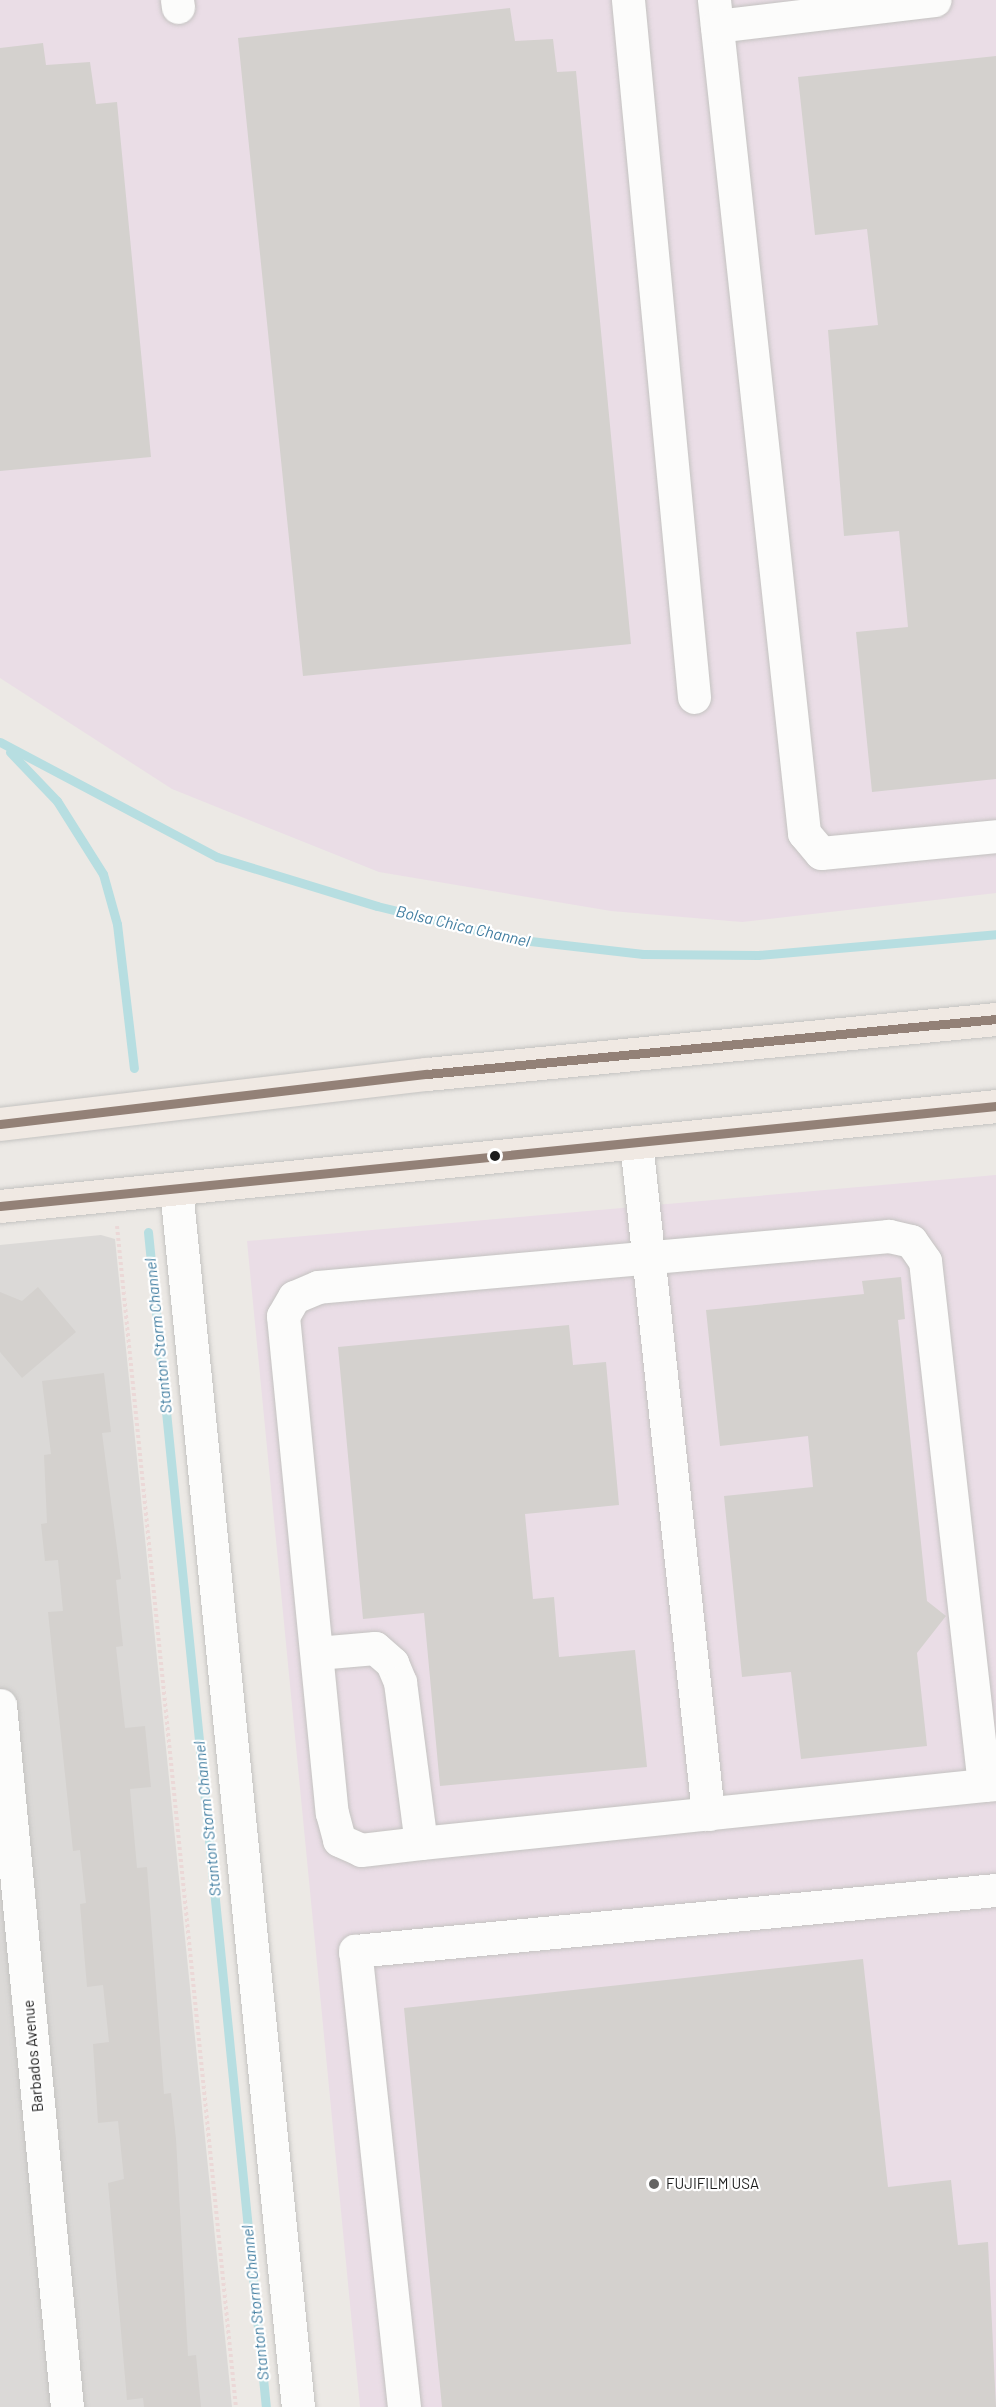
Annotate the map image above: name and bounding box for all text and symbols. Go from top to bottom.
water label: Bolsa Chica Channel [394,901,532,951]
unlabelled marker [489,1150,501,1162]
water label: Stanton Storm Channel [140,1257,176,1415]
water label: Stanton Storm Channel [189,1740,225,1898]
street label: Barbados Avenue [19,1999,47,2113]
place label: FUJIFILM USA [666,2175,759,2193]
marker: FUJIFILM USA [647,2177,661,2191]
water label: Stanton Storm Channel [237,2224,273,2382]

